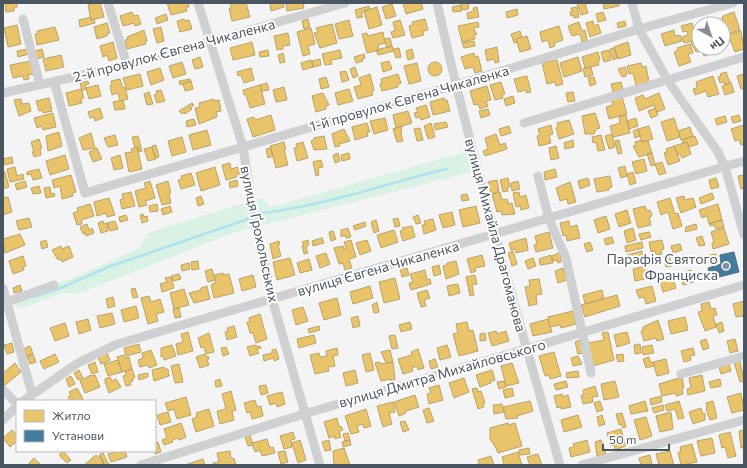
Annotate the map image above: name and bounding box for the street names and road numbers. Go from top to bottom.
street label: 2-й провулок Євгена Чикаленка [71,15,277,85]
street label: 1-й провулок Євгена Чикаленка [307,61,511,135]
street label: вулиця Михайла Драгоманова [462,136,530,334]
street label: вулиця Ґрохольських [237,164,283,304]
street label: вулиця Євгена Чикаленка [295,237,461,299]
street label: вулиця Дмитра Михайловського [337,335,547,411]

